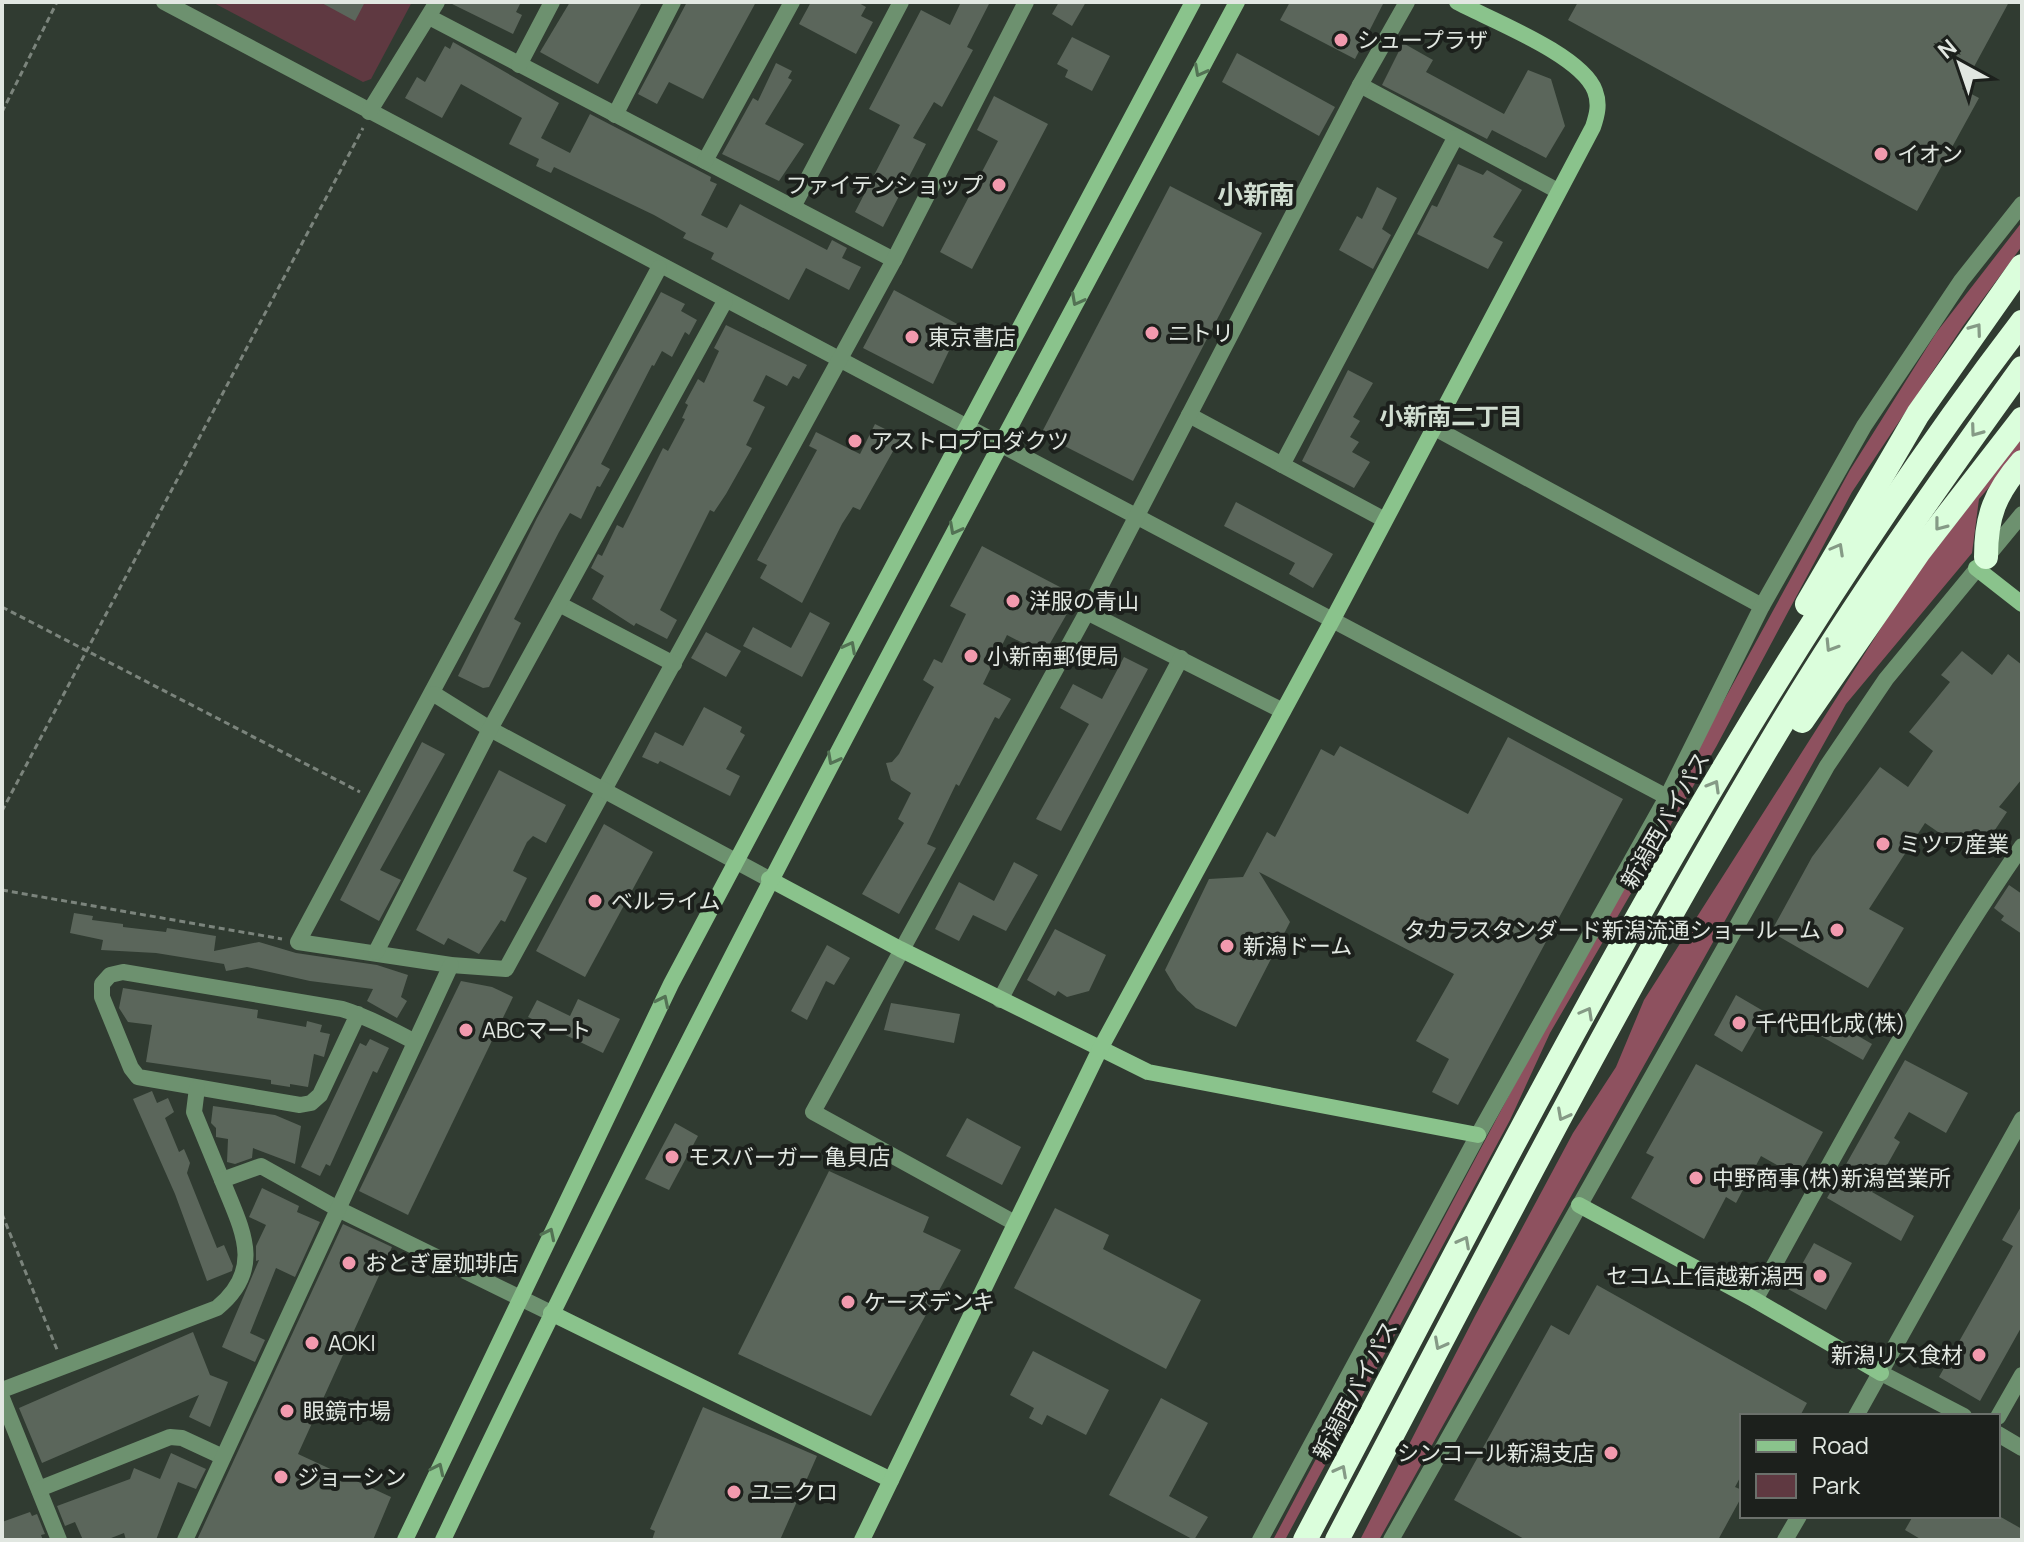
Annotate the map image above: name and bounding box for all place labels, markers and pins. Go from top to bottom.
place label: シュープラザ [1357,25,1488,55]
marker: シュープラザ [1332,31,1350,49]
place label: イオン [1897,139,1963,169]
marker: イオン [1872,145,1890,163]
place label: ファイテンショップ [785,170,983,200]
marker: ファイテンショップ [990,176,1008,194]
place label: ニトリ [1168,318,1234,348]
place label: 東京書店 [928,322,1016,352]
marker: ニトリ [1143,324,1161,342]
marker: 東京書店 [903,328,921,346]
place label: アストロプロダクツ [871,426,1069,456]
marker: アストロプロダクツ [846,432,864,450]
place label: 洋服の青山 [1029,586,1139,616]
marker: 洋服の青山 [1004,592,1022,610]
place label: 小新南郵便局 [987,641,1119,671]
marker: 小新南郵便局 [962,647,980,665]
place label: ミツワ産業 [1899,829,2009,859]
marker: ミツワ産業 [1874,835,1892,853]
place label: ベルライム [611,886,721,916]
marker: ベルライム [586,892,604,910]
place label: タカラスタンダード新潟流通ショールーム [1404,915,1821,945]
marker: タカラスタンダード新潟流通ショールーム [1828,921,1846,939]
place label: 新潟ドーム [1243,931,1352,961]
marker: 新潟ドーム [1218,937,1236,955]
place label: 千代田化成(株) [1755,1008,1906,1038]
marker: 千代田化成(株) [1730,1014,1748,1032]
place label: ABCマート [482,1015,591,1045]
marker: ABCマート [457,1021,475,1039]
place label: モスバーガー 亀貝店 [688,1142,890,1172]
marker: モスバーガー 亀貝店 [663,1148,681,1166]
place label: 中野商事(株)新潟営業所 [1712,1163,1951,1193]
marker: 中野商事(株)新潟営業所 [1687,1169,1705,1187]
place label: おとぎ屋珈琲店 [365,1248,519,1278]
marker: おとぎ屋珈琲店 [340,1254,358,1272]
place label: セコム上信越新潟西 [1606,1261,1804,1291]
marker: セコム上信越新潟西 [1811,1267,1829,1285]
place label: ケーズデンキ [864,1287,995,1317]
marker: ケーズデンキ [839,1293,857,1311]
place label: AOKI [328,1328,376,1358]
marker: AOKI [303,1334,321,1352]
place label: 新潟リス食材 [1831,1340,1963,1370]
marker: 新潟リス食材 [1970,1346,1988,1364]
place label: 眼鏡市場 [303,1396,391,1426]
marker: 眼鏡市場 [278,1402,296,1420]
place label: シンコール新潟支店 [1397,1438,1595,1468]
marker: シンコール新潟支店 [1602,1444,1620,1462]
place label: ジョーシン [297,1462,407,1492]
marker: ジョーシン [272,1468,290,1486]
place label: ユニクロ [750,1477,838,1507]
marker: ユニクロ [725,1483,743,1501]

